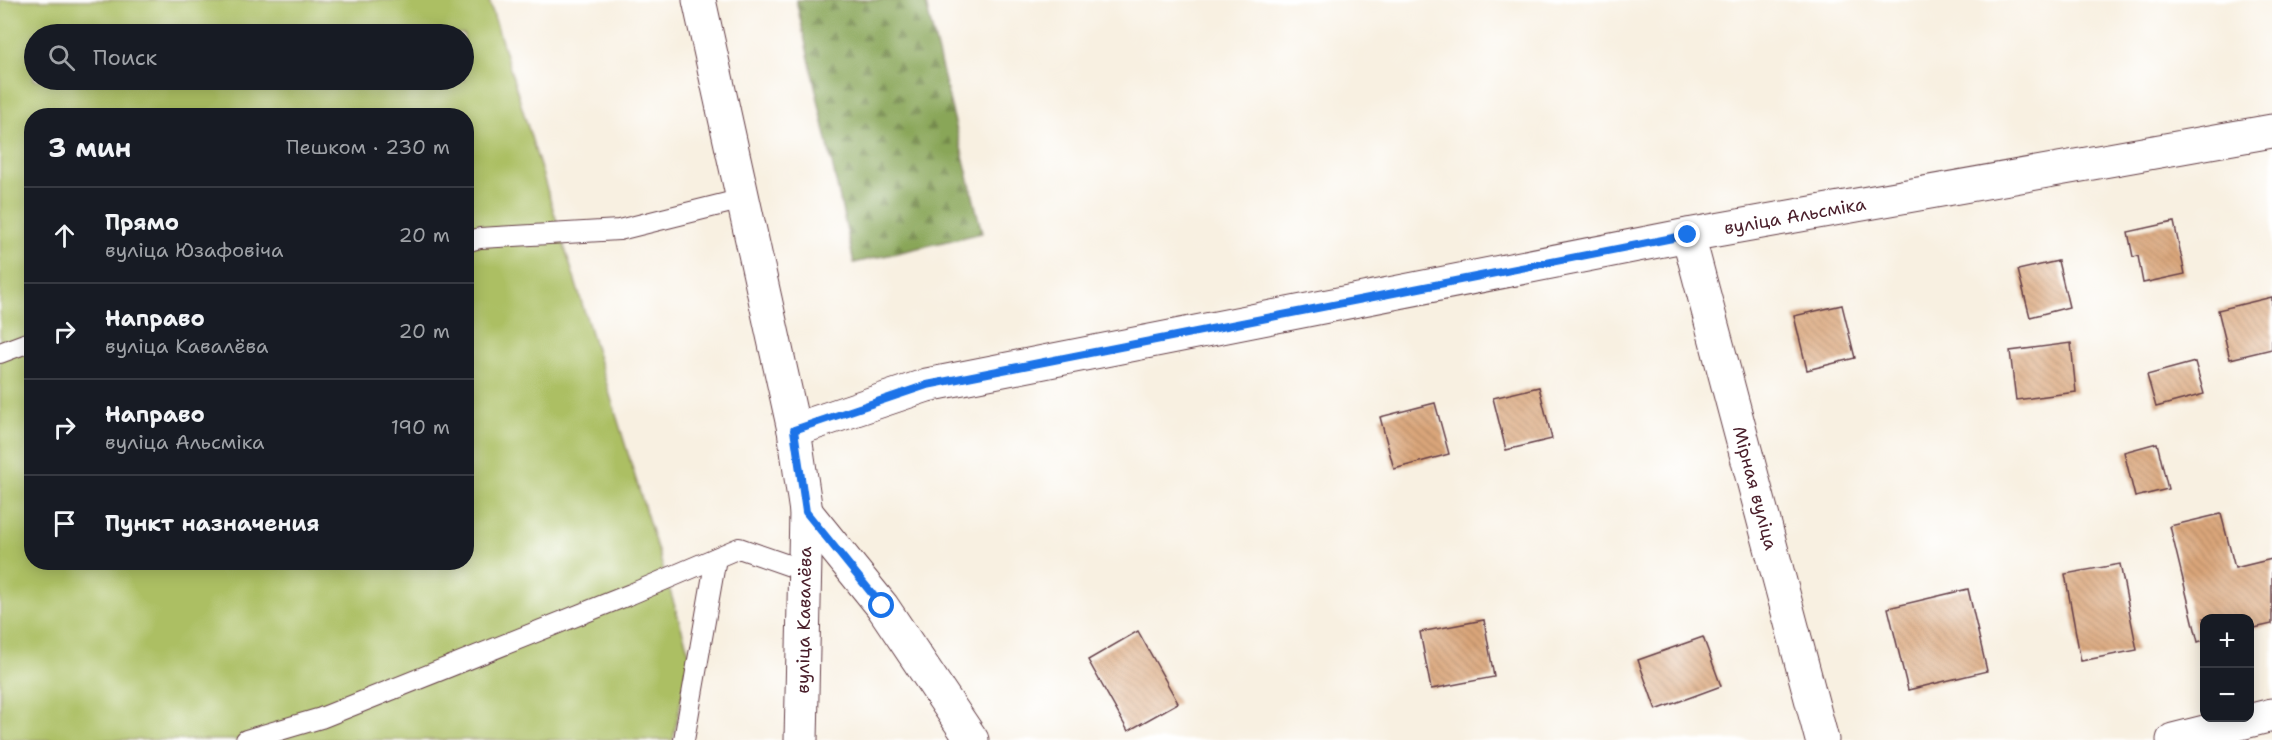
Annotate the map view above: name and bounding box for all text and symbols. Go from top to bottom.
search box [24,24,474,90]
icon: search [45,41,78,74]
text: Поиск [93,43,157,72]
text: 3 мин [48,130,131,165]
text: Пешком · 230 m [286,134,450,160]
street label: вуліца Альсміка [1722,192,1868,240]
text: Прямо [105,208,179,237]
icon: ahead [48,219,81,252]
route end [1674,221,1700,247]
text: 20 m [399,222,450,248]
text: вуліца Юзафовіча [105,237,283,263]
text: Направо [105,304,205,333]
icon: right [48,315,81,348]
text: 20 m [399,318,450,344]
text: вуліца Кавалёва [105,333,269,359]
text: Направо [105,400,205,429]
icon: right [48,411,81,444]
text: 190 m [391,414,450,440]
street label: Мірная вуліца [1727,423,1783,553]
text: вуліца Альсміка [105,429,265,455]
icon: arrive [48,507,81,540]
text: Пункт назначения [105,509,319,538]
street label: вуліца Кавалёва [791,546,817,694]
route start [868,592,894,618]
map controls [2200,614,2254,722]
button: + [2200,614,2254,668]
button: − [2200,668,2254,722]

